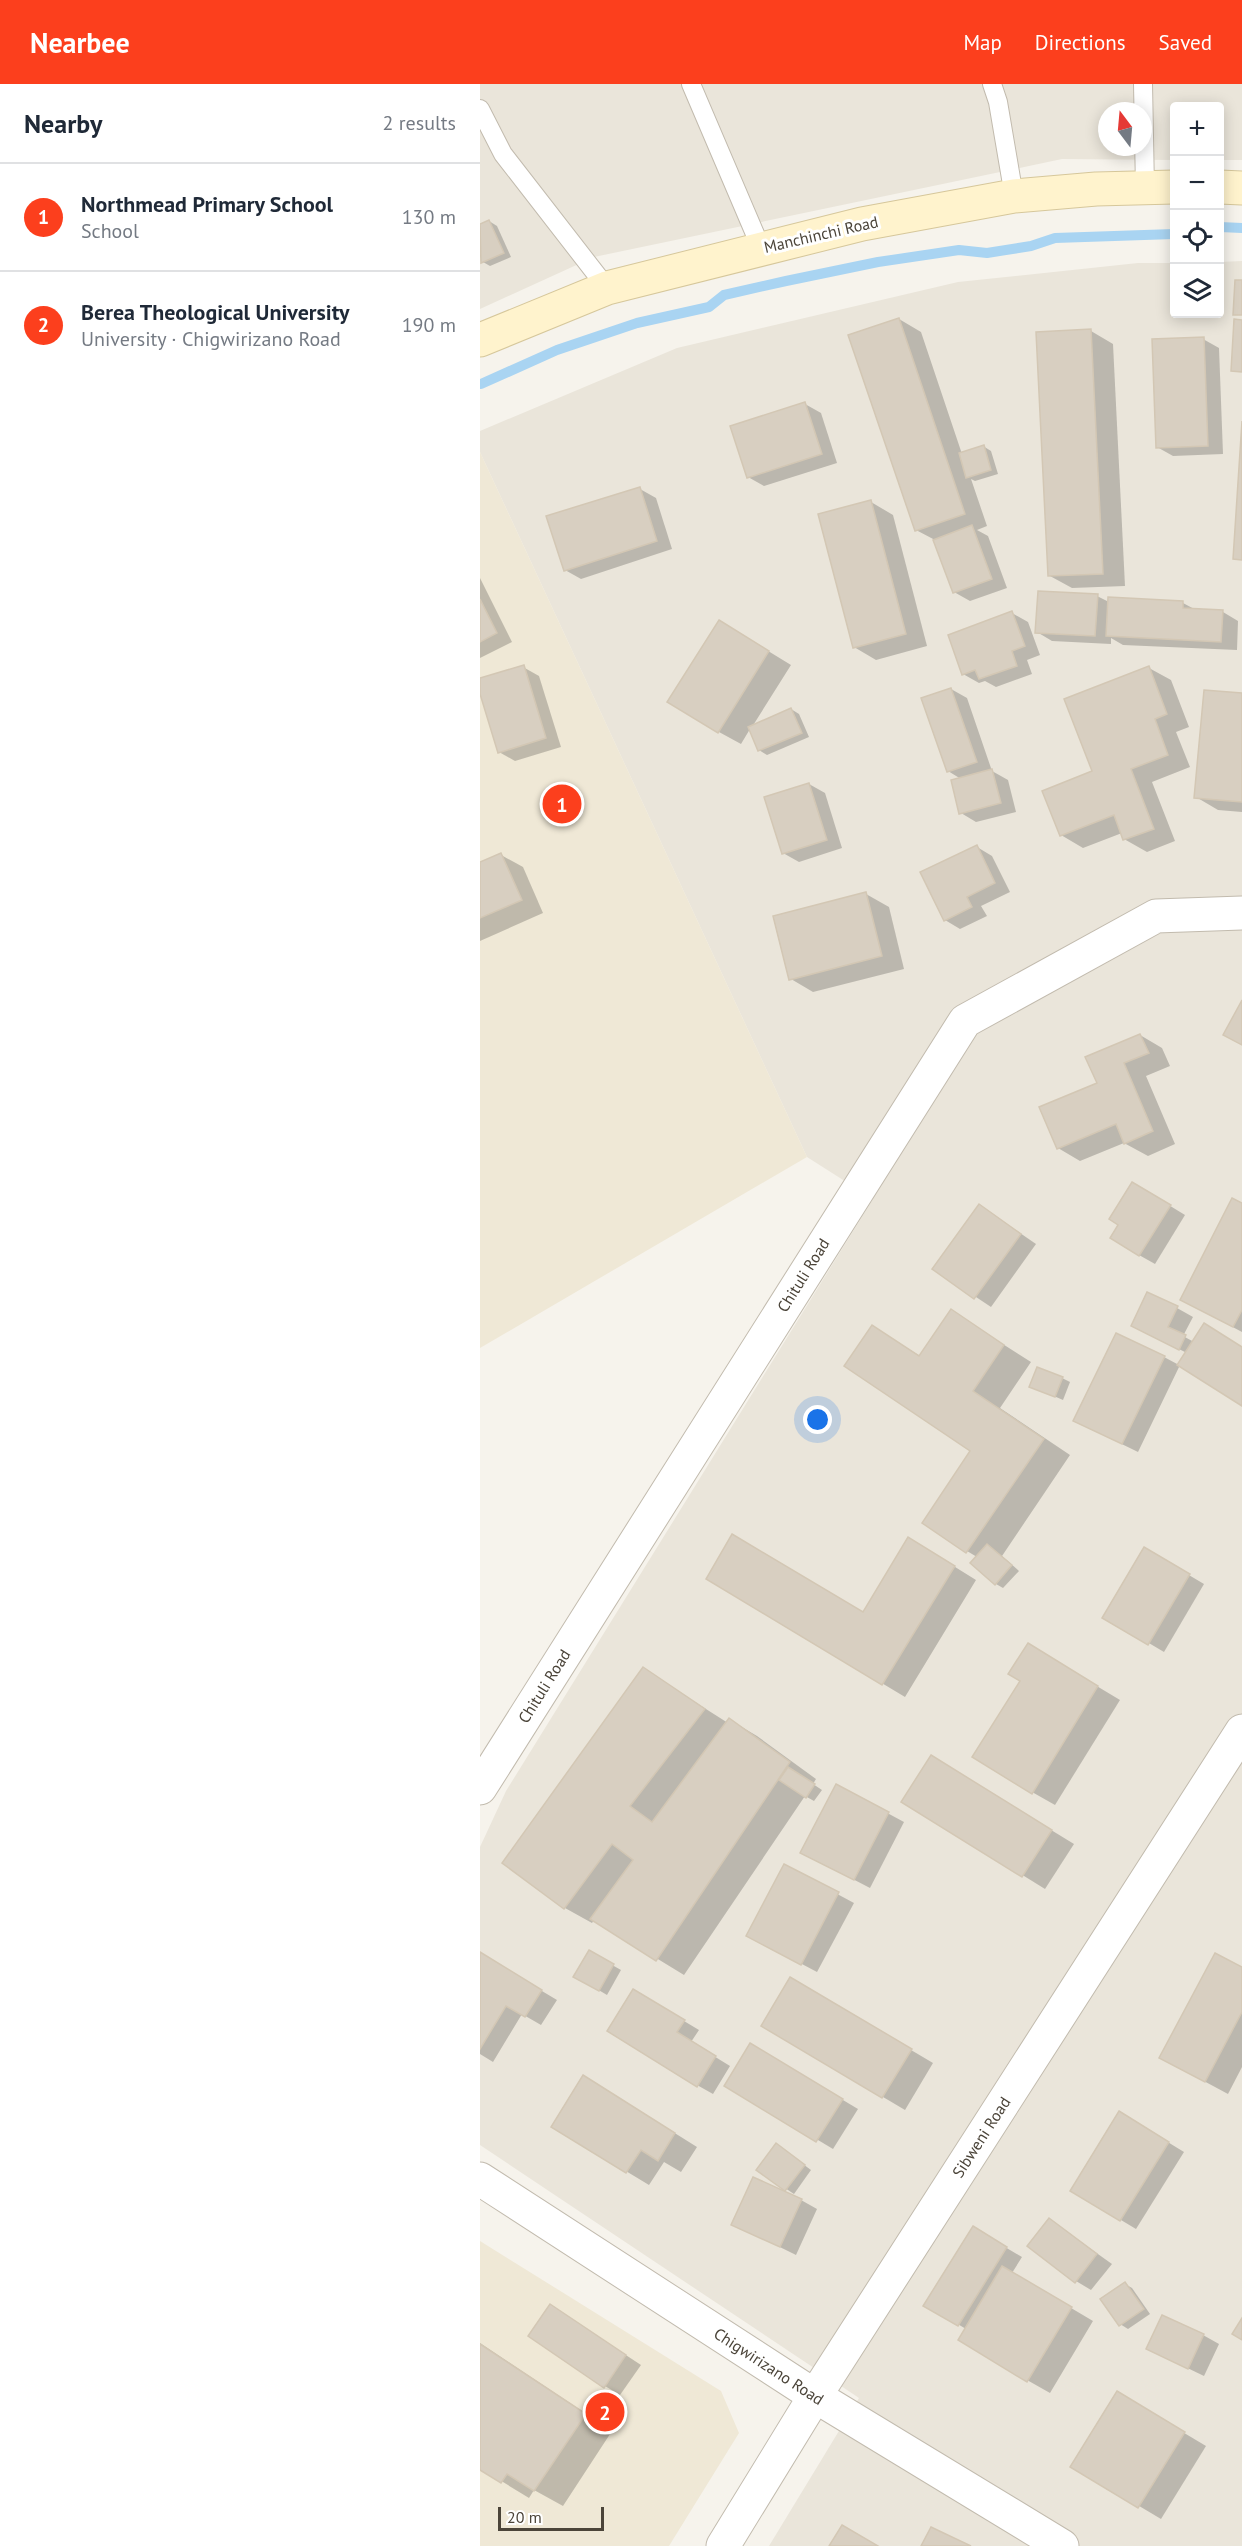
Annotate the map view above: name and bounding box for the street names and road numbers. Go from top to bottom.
street label: Manchinchi Road [762,211,880,257]
street label: Chituli Road [772,1234,834,1316]
street label: Chituli Road [513,1645,575,1727]
street label: Sibweni Road [948,2093,1014,2181]
street label: Chigwirizano Road [710,2323,828,2409]

